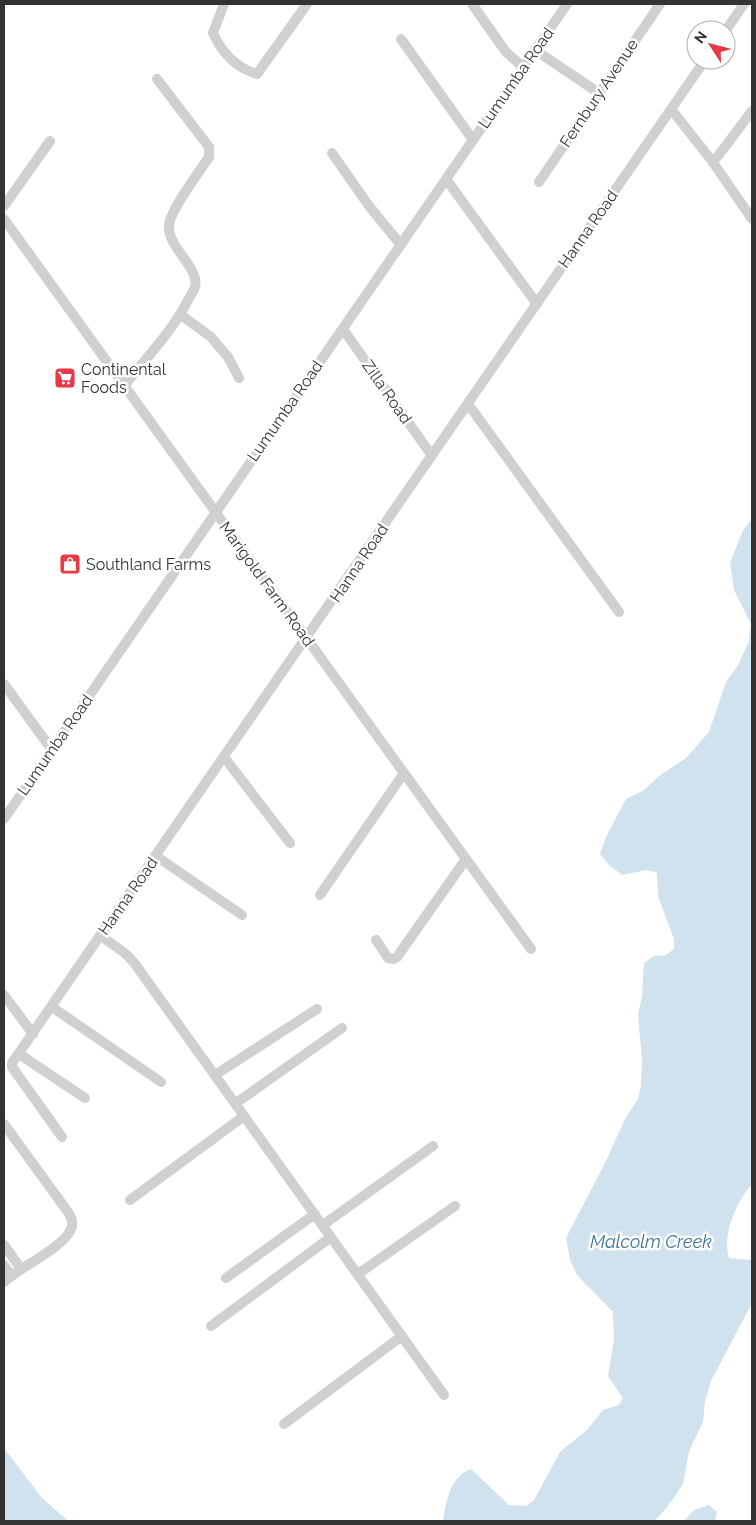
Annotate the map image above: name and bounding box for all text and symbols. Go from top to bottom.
north arrow [686,20,736,70]
street label: Lumumba Road [474,24,558,132]
text: N [691,28,710,46]
street label: Fernbury Avenue [556,35,642,151]
street label: Hanna Road [554,187,622,271]
street label: Zilla Road [358,356,416,428]
street label: Lumumba Road [243,357,327,465]
place label: Continental Foods [81,360,167,397]
supermarket icon: Continental Foods [53,366,77,390]
street label: Marigold Farm Road [215,518,319,650]
street label: Hanna Road [326,520,392,606]
shop icon: Southland Farms [58,552,82,576]
place label: Southland Farms [86,555,211,574]
street label: Lumumba Road [13,691,97,799]
street label: Hanna Road [94,854,162,938]
water label: Malcolm Creek [590,1231,712,1252]

